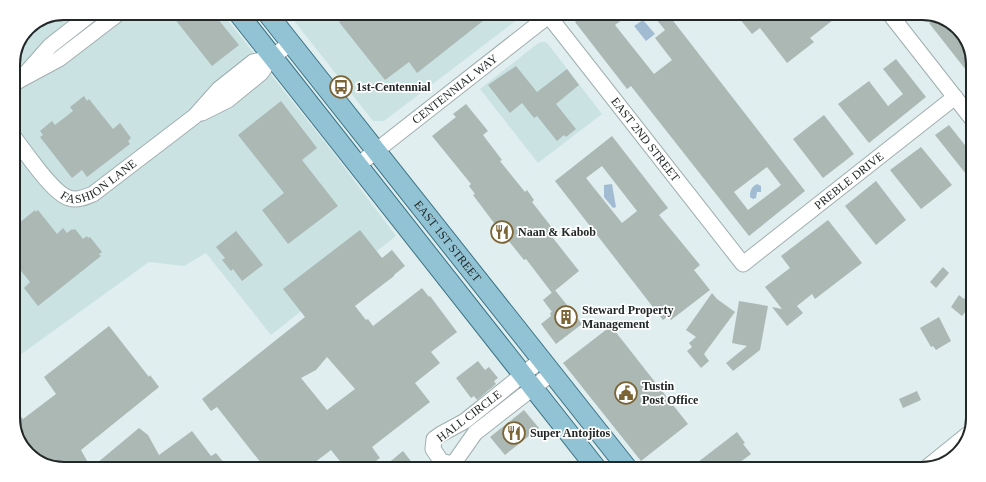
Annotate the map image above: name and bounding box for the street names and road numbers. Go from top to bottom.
street label: CENTENNIAL WAY [409,51,501,127]
street label: EAST 2ND STREET [608,94,683,185]
street label: PREBLE DRIVE [811,149,886,212]
street label: FASHION LANE [58,156,139,206]
street label: EAST 1ST STREET [411,198,484,285]
street label: HALL CIRCLE [434,387,504,445]

